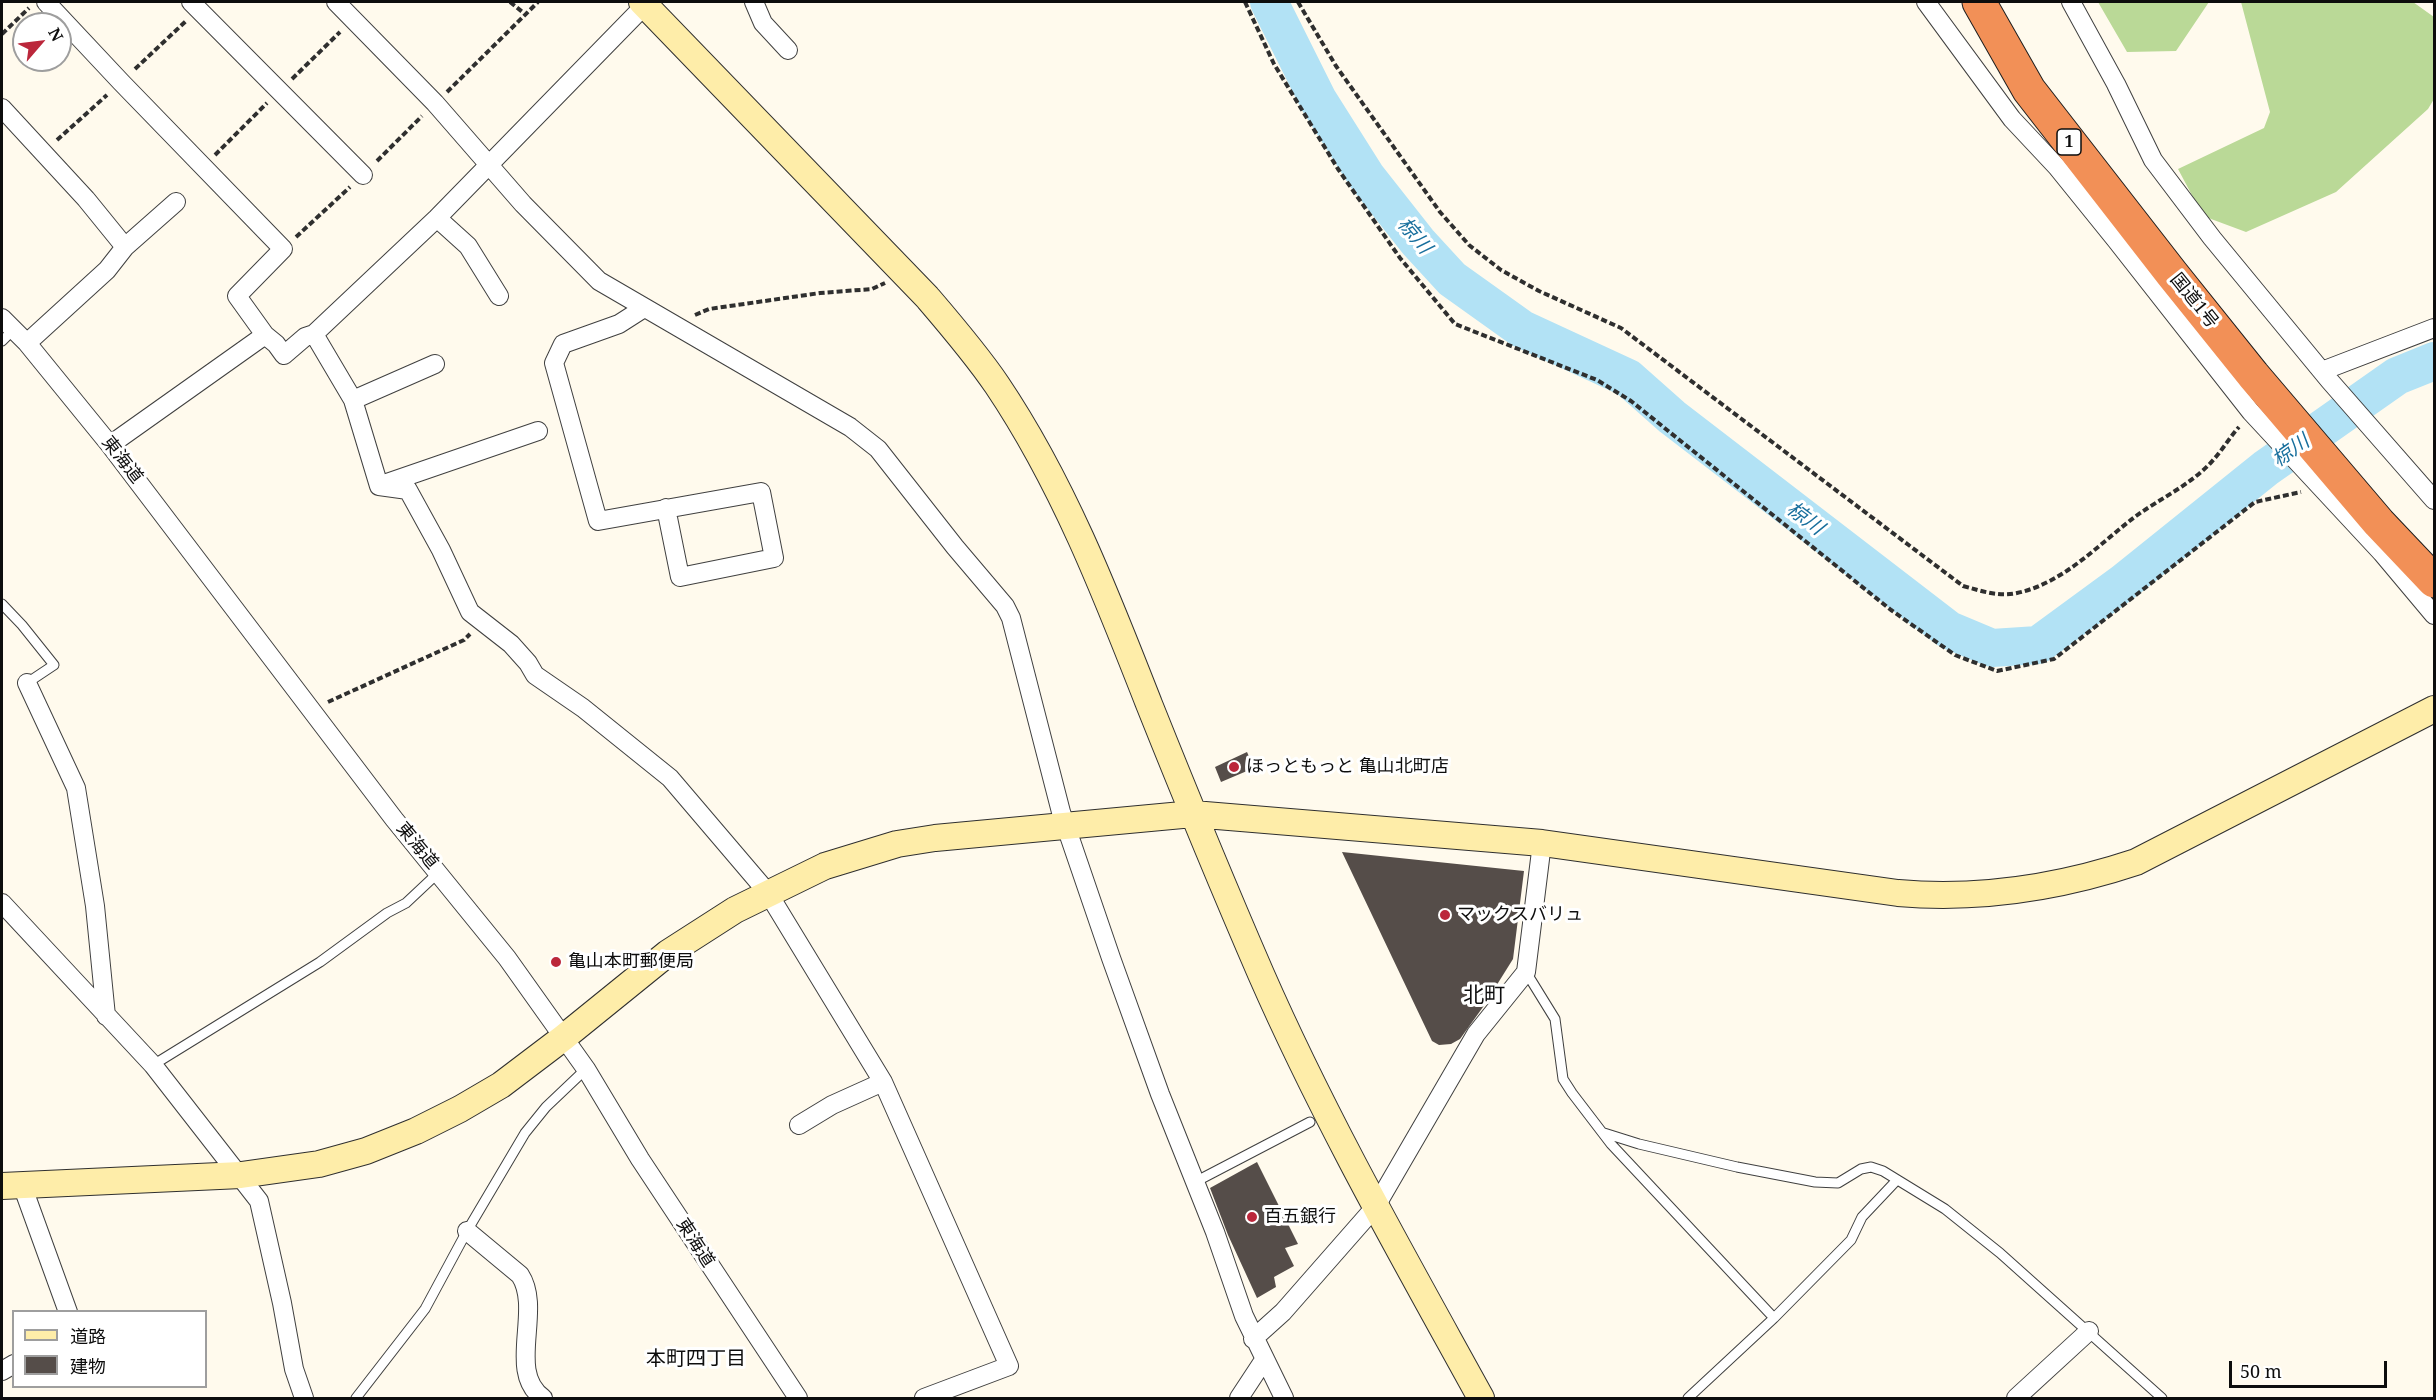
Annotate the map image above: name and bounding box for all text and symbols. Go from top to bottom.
north arrow [12,12,72,72]
text: N [43,24,69,45]
road number: 1 [2057,129,2081,155]
water label: 椋川 [1392,213,1436,259]
street label: 国道1号 [2165,269,2223,333]
water label: 椋川 [2268,430,2314,472]
street label: 東海道 [97,432,147,488]
water label: 椋川 [1782,497,1828,541]
place label: ほっともっと 亀山北町店 [1246,756,1449,778]
marker: ほっともっと 亀山北町店 [1227,760,1241,774]
street label: 東海道 [391,818,443,874]
place label: マックスバリュ [1457,904,1583,926]
marker: マックスバリュ [1438,908,1452,922]
place label: 亀山本町郵便局 [568,951,694,973]
marker: 亀山本町郵便局 [549,955,563,969]
district label: 北町 [1463,983,1505,1009]
place label: 百五銀行 [1264,1206,1336,1228]
marker: 百五銀行 [1245,1210,1259,1224]
street label: 東海道 [671,1214,719,1272]
legend [12,1310,207,1388]
text: 道路 [70,1324,106,1348]
district label: 本町四丁目 [646,1347,746,1371]
scale bar [2232,1349,2390,1387]
text: 建物 [70,1354,106,1378]
text: 50 m [2240,1359,2282,1383]

